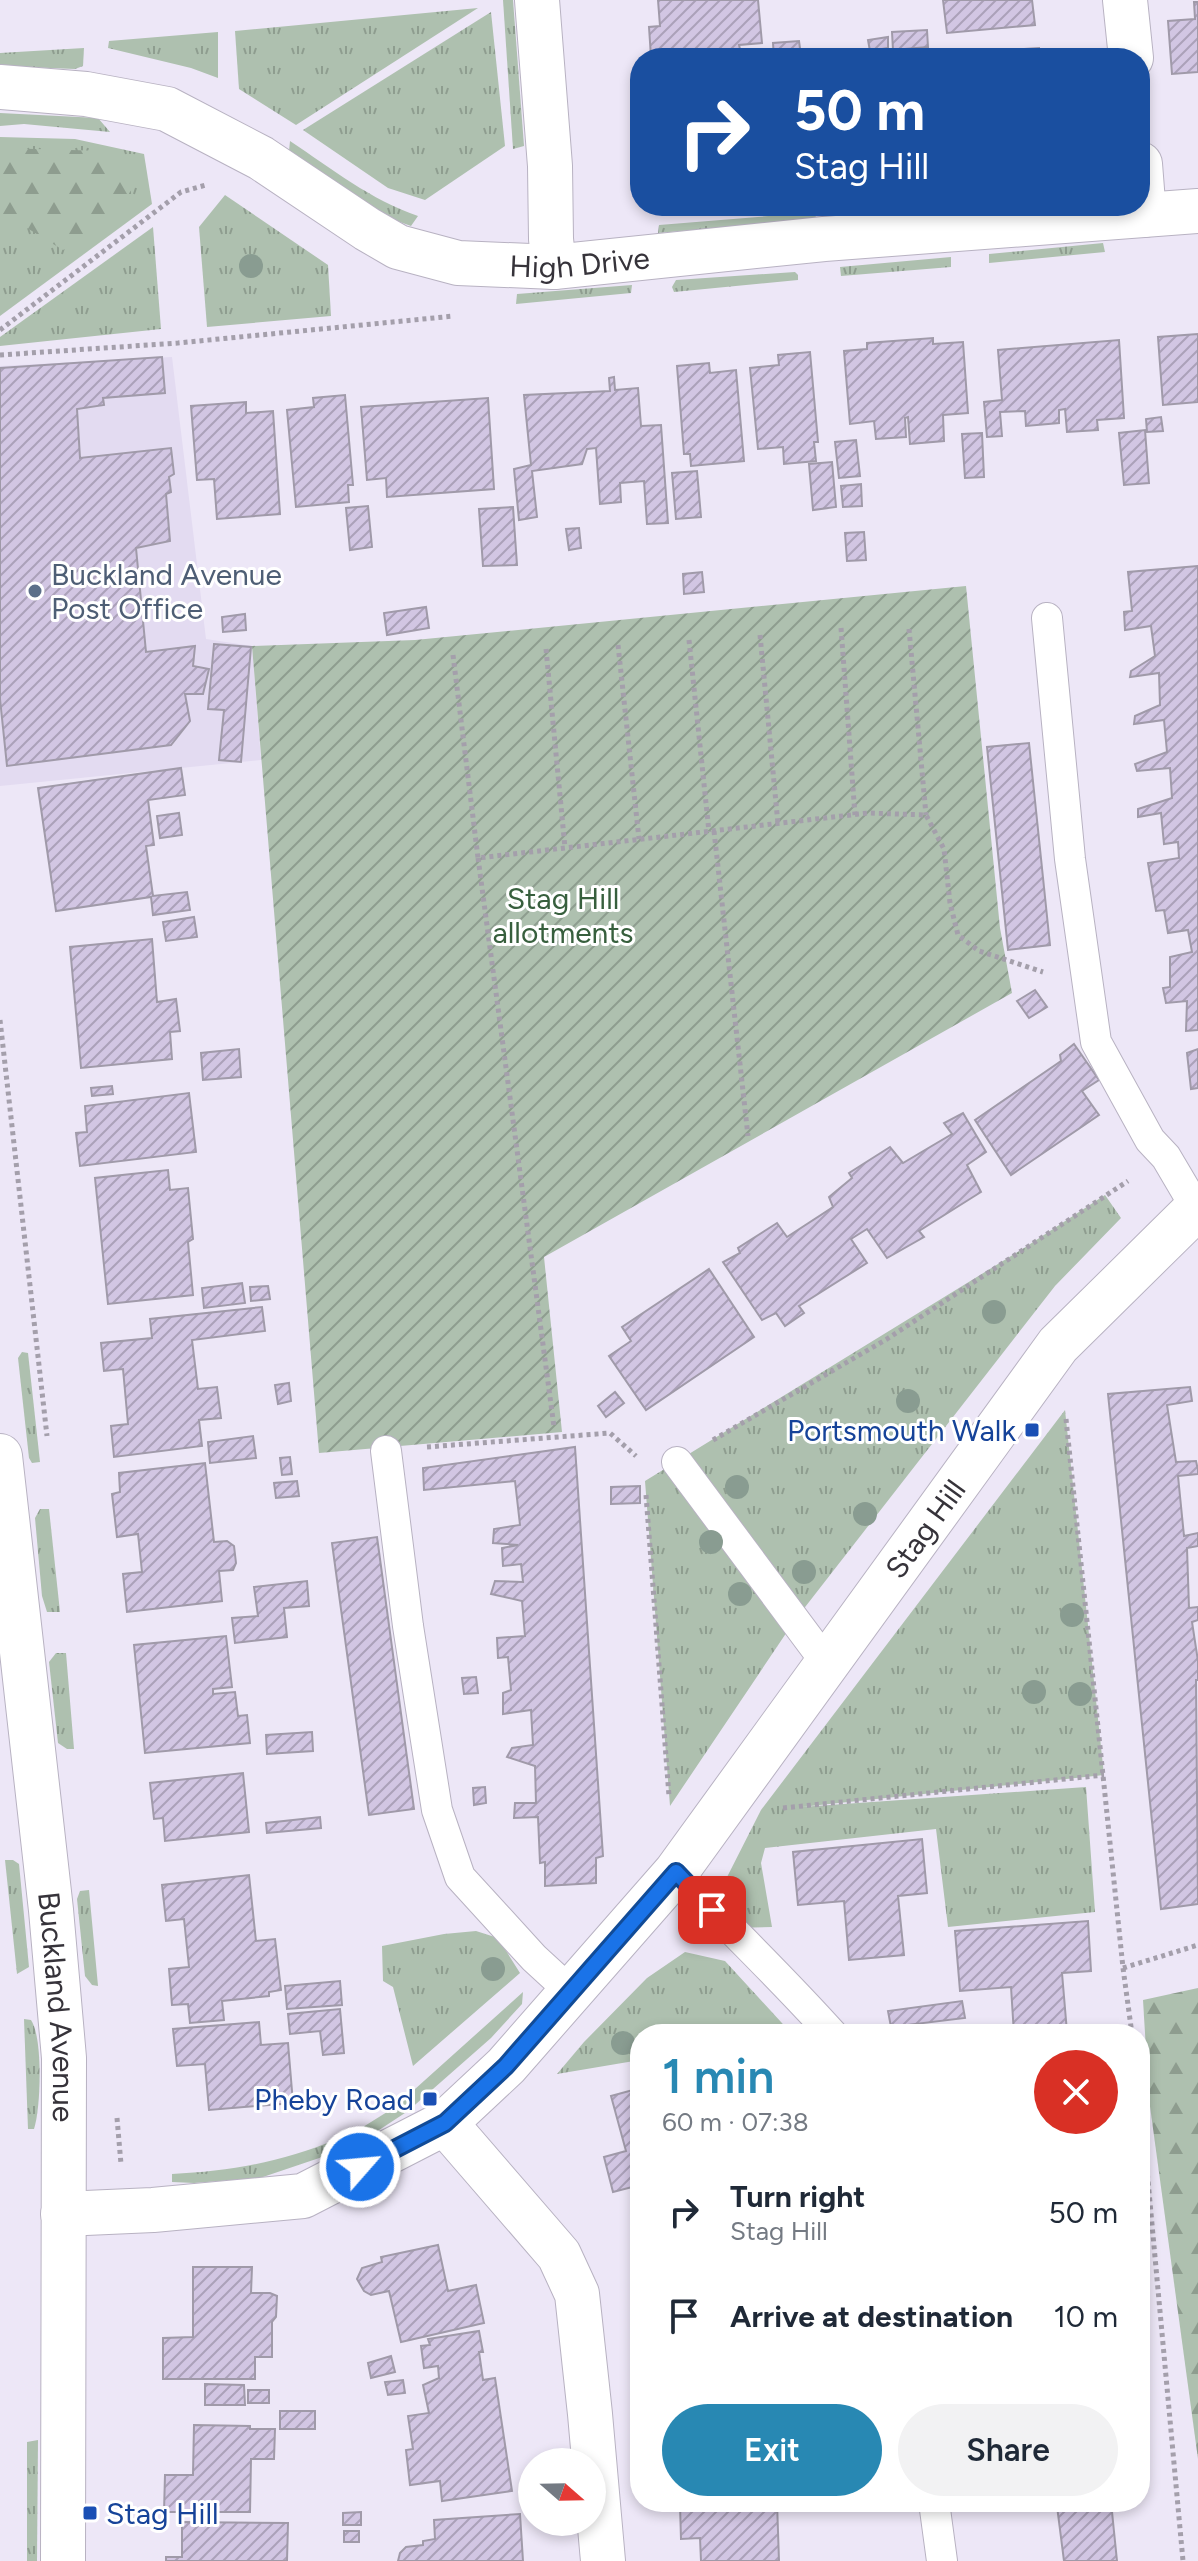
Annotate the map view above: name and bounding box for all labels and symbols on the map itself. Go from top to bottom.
street label: High Drive [509,239,651,286]
place label: Buckland Avenue Post Office [51,556,282,627]
marker: Buckland Avenue Post Office [26,582,44,600]
park label: Stag Hill allotments [492,880,634,951]
place label: Portsmouth Walk [787,1412,1016,1449]
marker: Portsmouth Walk [1023,1421,1041,1439]
street label: Stag Hill [877,1472,973,1585]
pin [678,1876,746,1944]
street label: Buckland Avenue [31,1890,83,2122]
place label: Pheby Road [254,2081,414,2118]
marker: Pheby Road [421,2090,439,2108]
position arrow [318,2125,402,2209]
north arrow [518,2448,606,2536]
place label: Stag Hill [106,2495,219,2532]
marker: Stag Hill [81,2504,99,2522]

